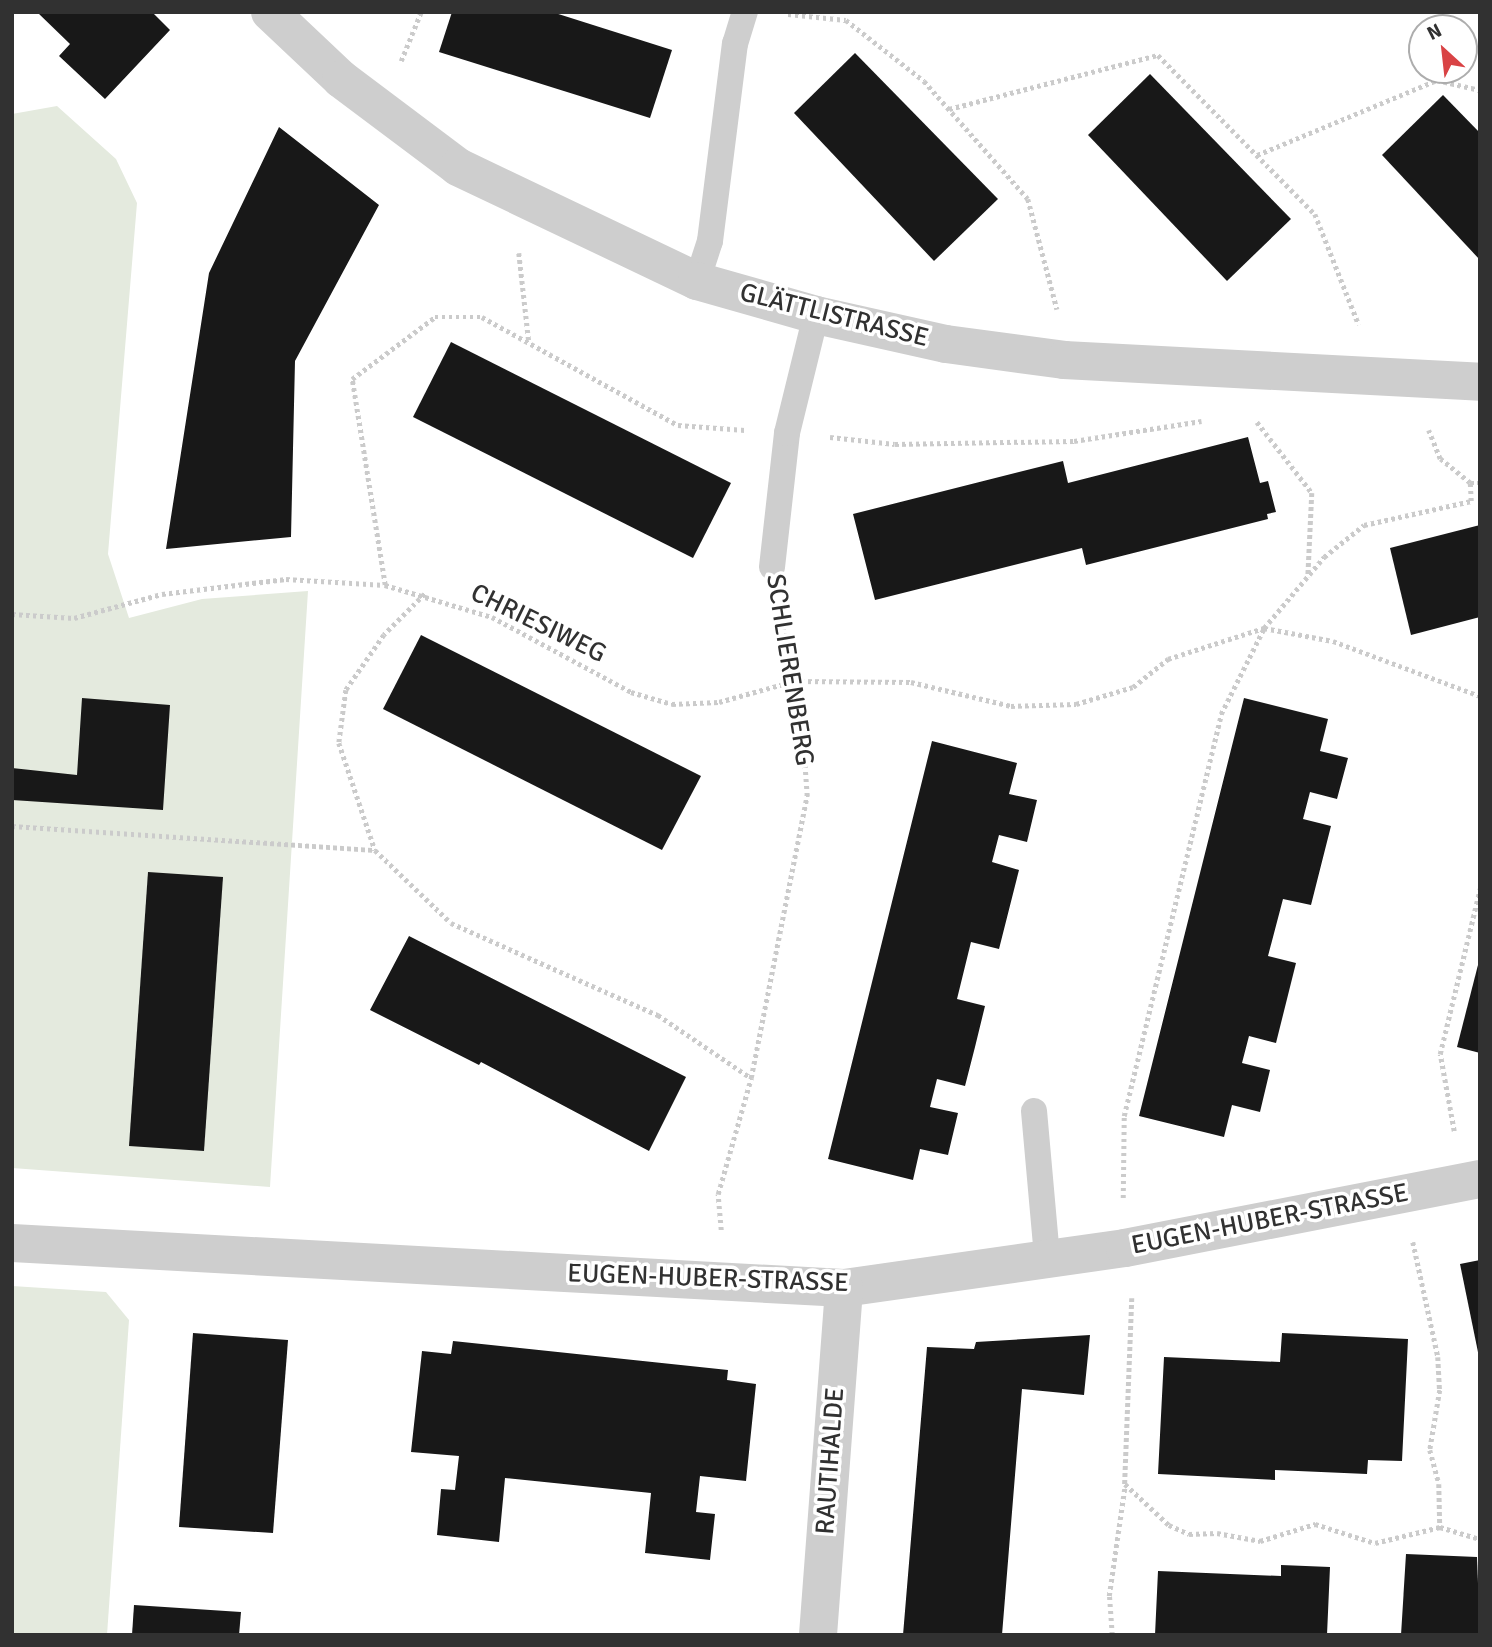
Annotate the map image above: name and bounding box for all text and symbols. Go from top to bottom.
north arrow [1408,14,1478,84]
text: N [1423,18,1446,46]
street label: GLÄTTLISTRASSE [736,277,932,355]
street label: SCHLIERENBERG [758,572,820,768]
street label: CHRIESIWEG [465,578,611,670]
street label: EUGEN-HUBER-STRASSE [1129,1178,1411,1262]
street label: EUGEN-HUBER-STRASSE [567,1258,849,1300]
street label: RAUTIHALDE [810,1387,852,1535]

